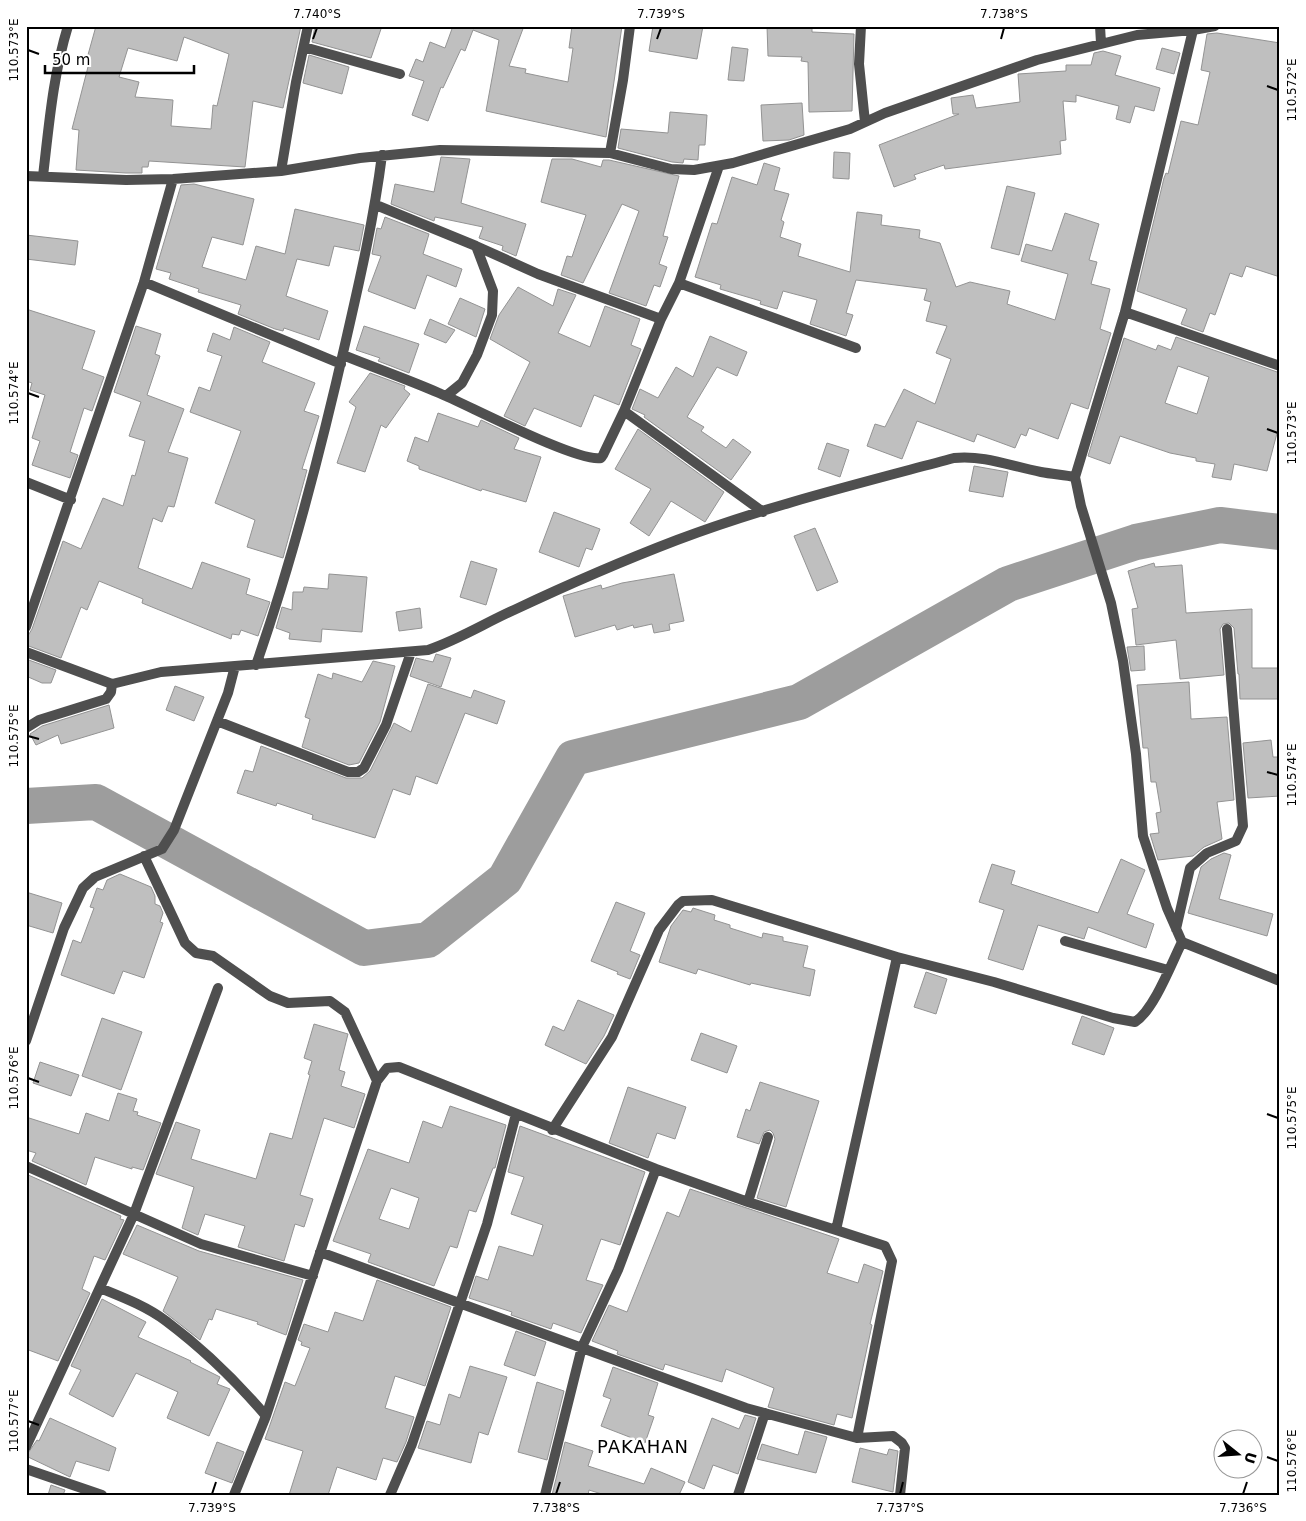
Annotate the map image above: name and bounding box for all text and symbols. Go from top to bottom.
text: 7.740°S [293,7,341,21]
text: 7.739°S [637,7,685,21]
text: 7.738°S [980,7,1028,21]
text: 110.573°E [7,18,21,82]
scale bar [45,42,194,74]
text: 50 m [52,51,90,69]
text: 110.572°E [1285,58,1299,122]
text: 110.574°E [7,361,21,425]
text: 110.573°E [1285,401,1299,465]
text: 110.575°E [7,704,21,768]
text: 110.574°E [1285,743,1299,807]
text: 110.576°E [7,1046,21,1110]
text: 110.575°E [1285,1086,1299,1150]
text: 110.577°E [7,1389,21,1453]
north arrow [1214,1428,1264,1478]
text: 110.576°E [1285,1429,1299,1493]
district label: PAKAHAN [597,1436,689,1457]
text: U [1241,1450,1260,1466]
text: 7.739°S [188,1501,236,1515]
text: 7.738°S [532,1501,580,1515]
text: 7.737°S [876,1501,924,1515]
text: 7.736°S [1219,1501,1267,1515]

